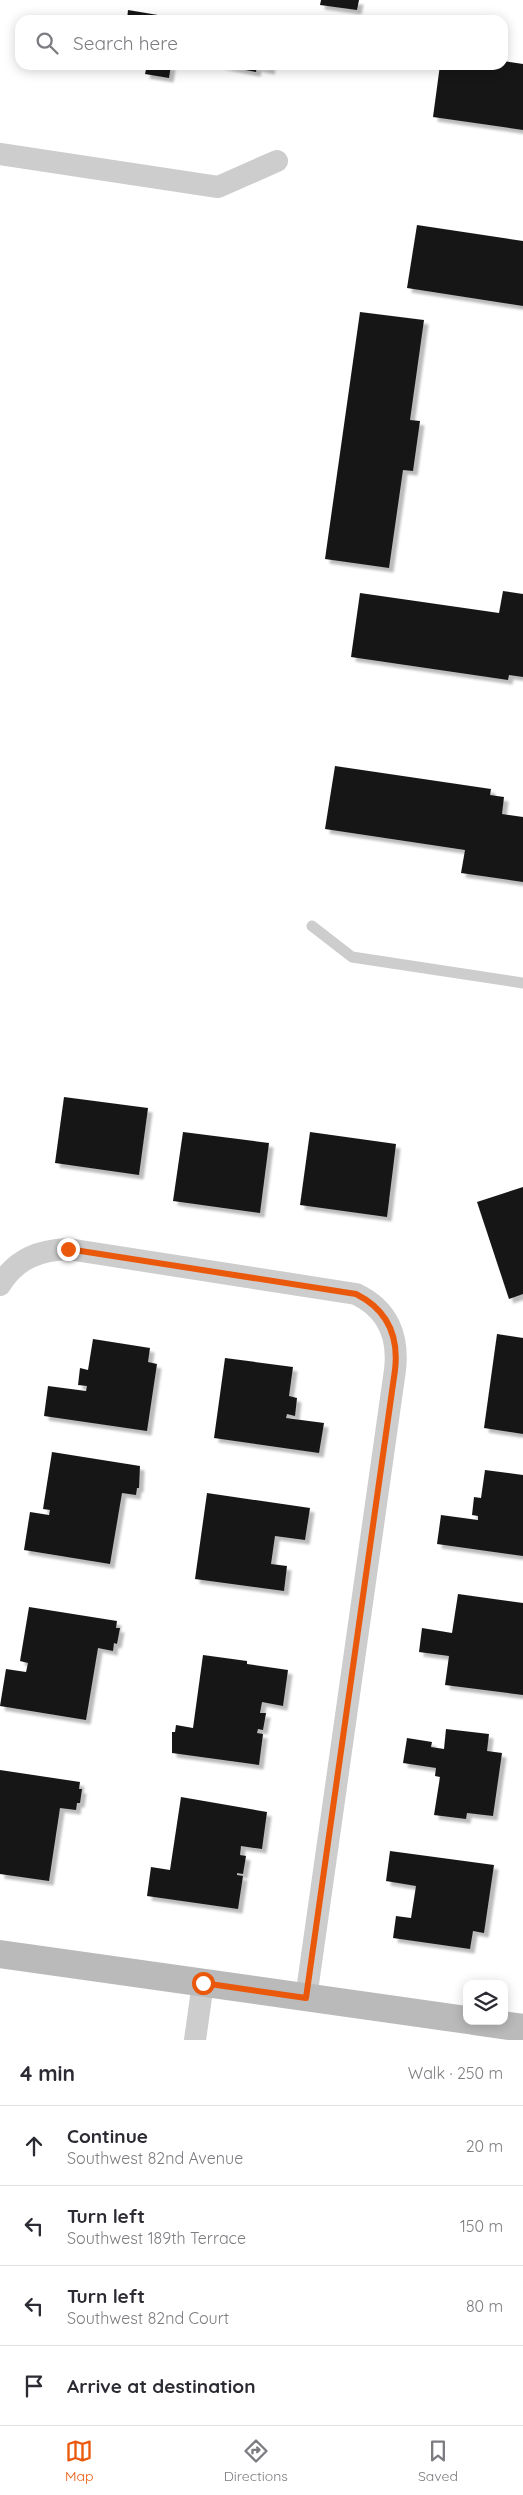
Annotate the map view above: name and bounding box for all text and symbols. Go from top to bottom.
search box [15,15,508,70]
icon: search [33,29,61,57]
text: Search here [73,31,178,55]
route end [57,1238,80,1261]
route start [192,1972,215,1995]
map controls [463,1980,508,2025]
button: layers [463,1980,508,2025]
text: 4 min [20,2060,75,2086]
text: Walk · 250 m [408,2063,503,2083]
text: Continue [67,2124,148,2148]
icon: ahead [20,2132,48,2160]
text: 20 m [466,2136,503,2156]
text: Southwest 82nd Avenue [67,2148,243,2168]
text: Turn left [67,2204,145,2228]
icon: left [20,2212,48,2240]
text: 150 m [460,2216,503,2236]
text: Southwest 189th Terrace [67,2228,246,2248]
text: Turn left [67,2284,145,2308]
icon: left [20,2292,48,2320]
text: 80 m [466,2296,503,2316]
text: Southwest 82nd Court [67,2308,229,2328]
icon: arrive [20,2372,48,2400]
text: Arrive at destination [67,2374,256,2398]
tab: Map [65,2437,94,2485]
tab: Directions [224,2437,288,2485]
tab: Saved [418,2437,458,2485]

